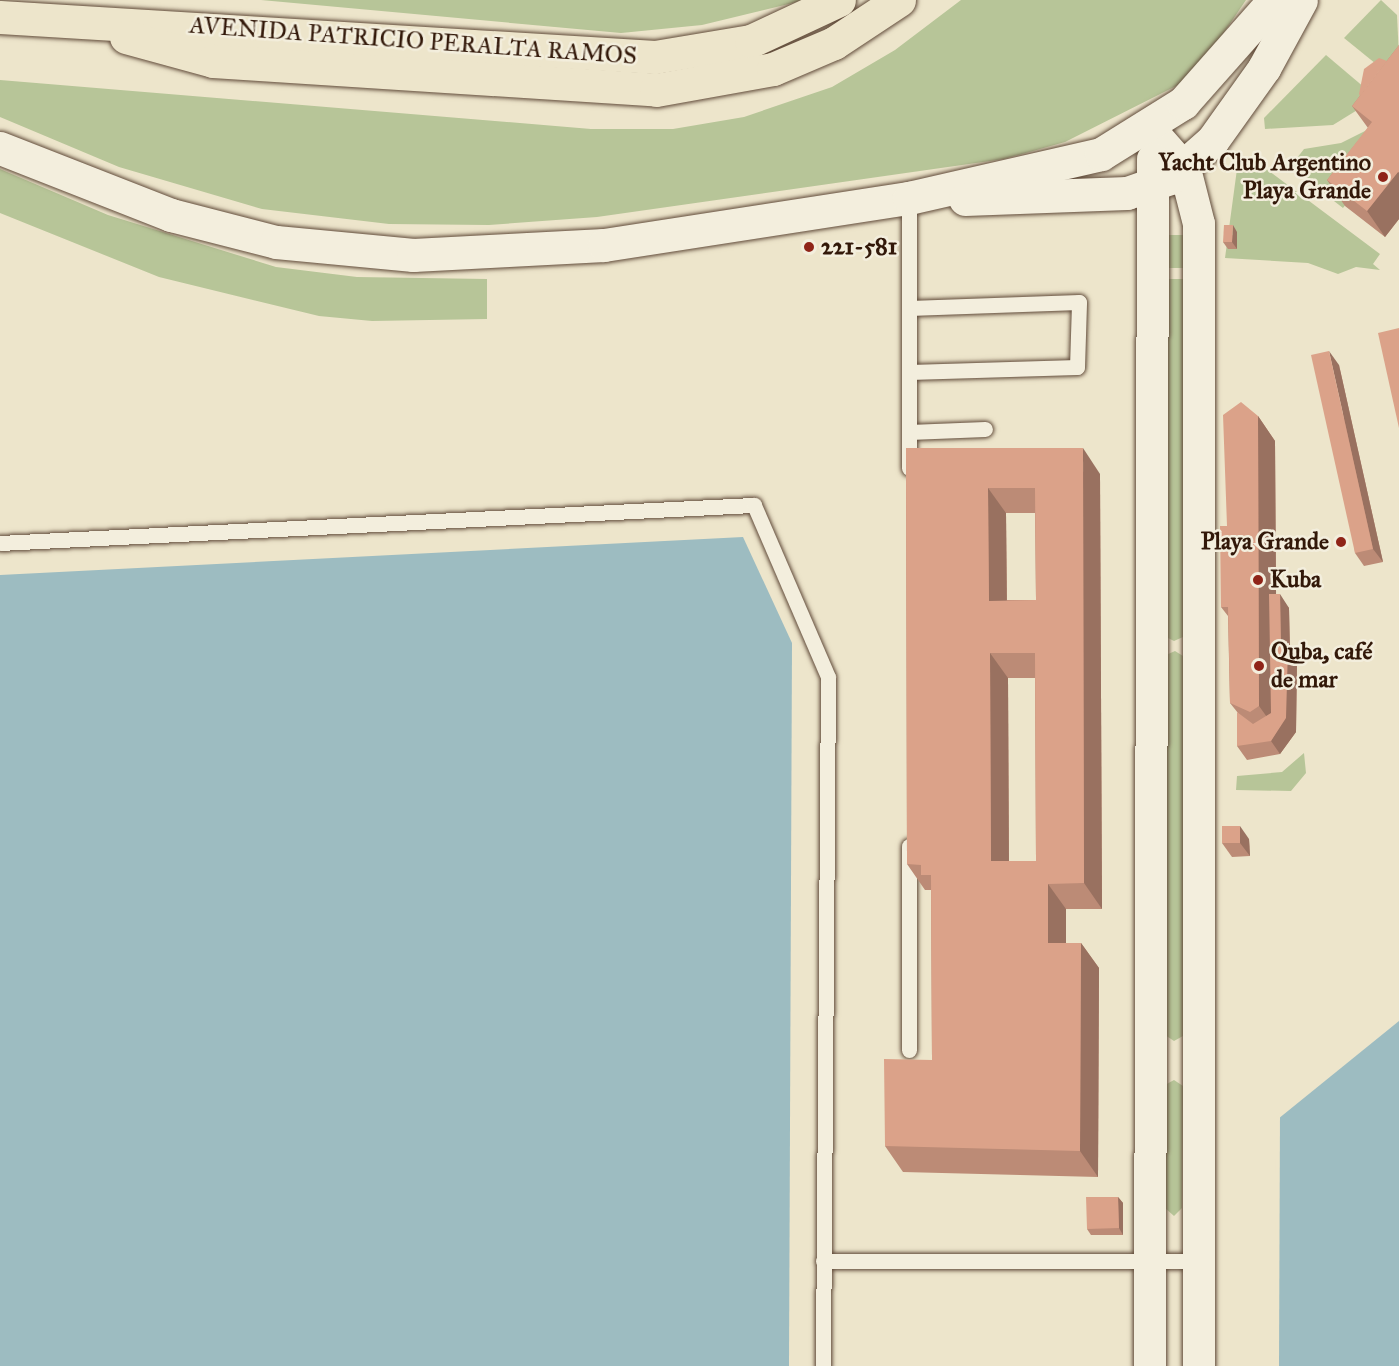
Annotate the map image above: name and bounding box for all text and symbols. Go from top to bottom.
street label: AVENIDA PATRICIO PERALTA RAMOS [188,11,638,71]
place label: Yacht Club Argentino Playa Grande [1158,149,1371,205]
marker: Yacht Club Argentino Playa Grande [1376,170,1390,184]
place label: 221-581 [821,233,897,261]
marker: 221-581 [802,240,816,254]
place label: Playa Grande [1201,528,1329,556]
marker: Playa Grande [1334,535,1348,549]
place label: Kuba [1270,566,1321,594]
marker: Kuba [1251,573,1265,587]
place label: Quba, café de mar [1271,638,1372,694]
marker: Quba, café de mar [1252,659,1266,673]

